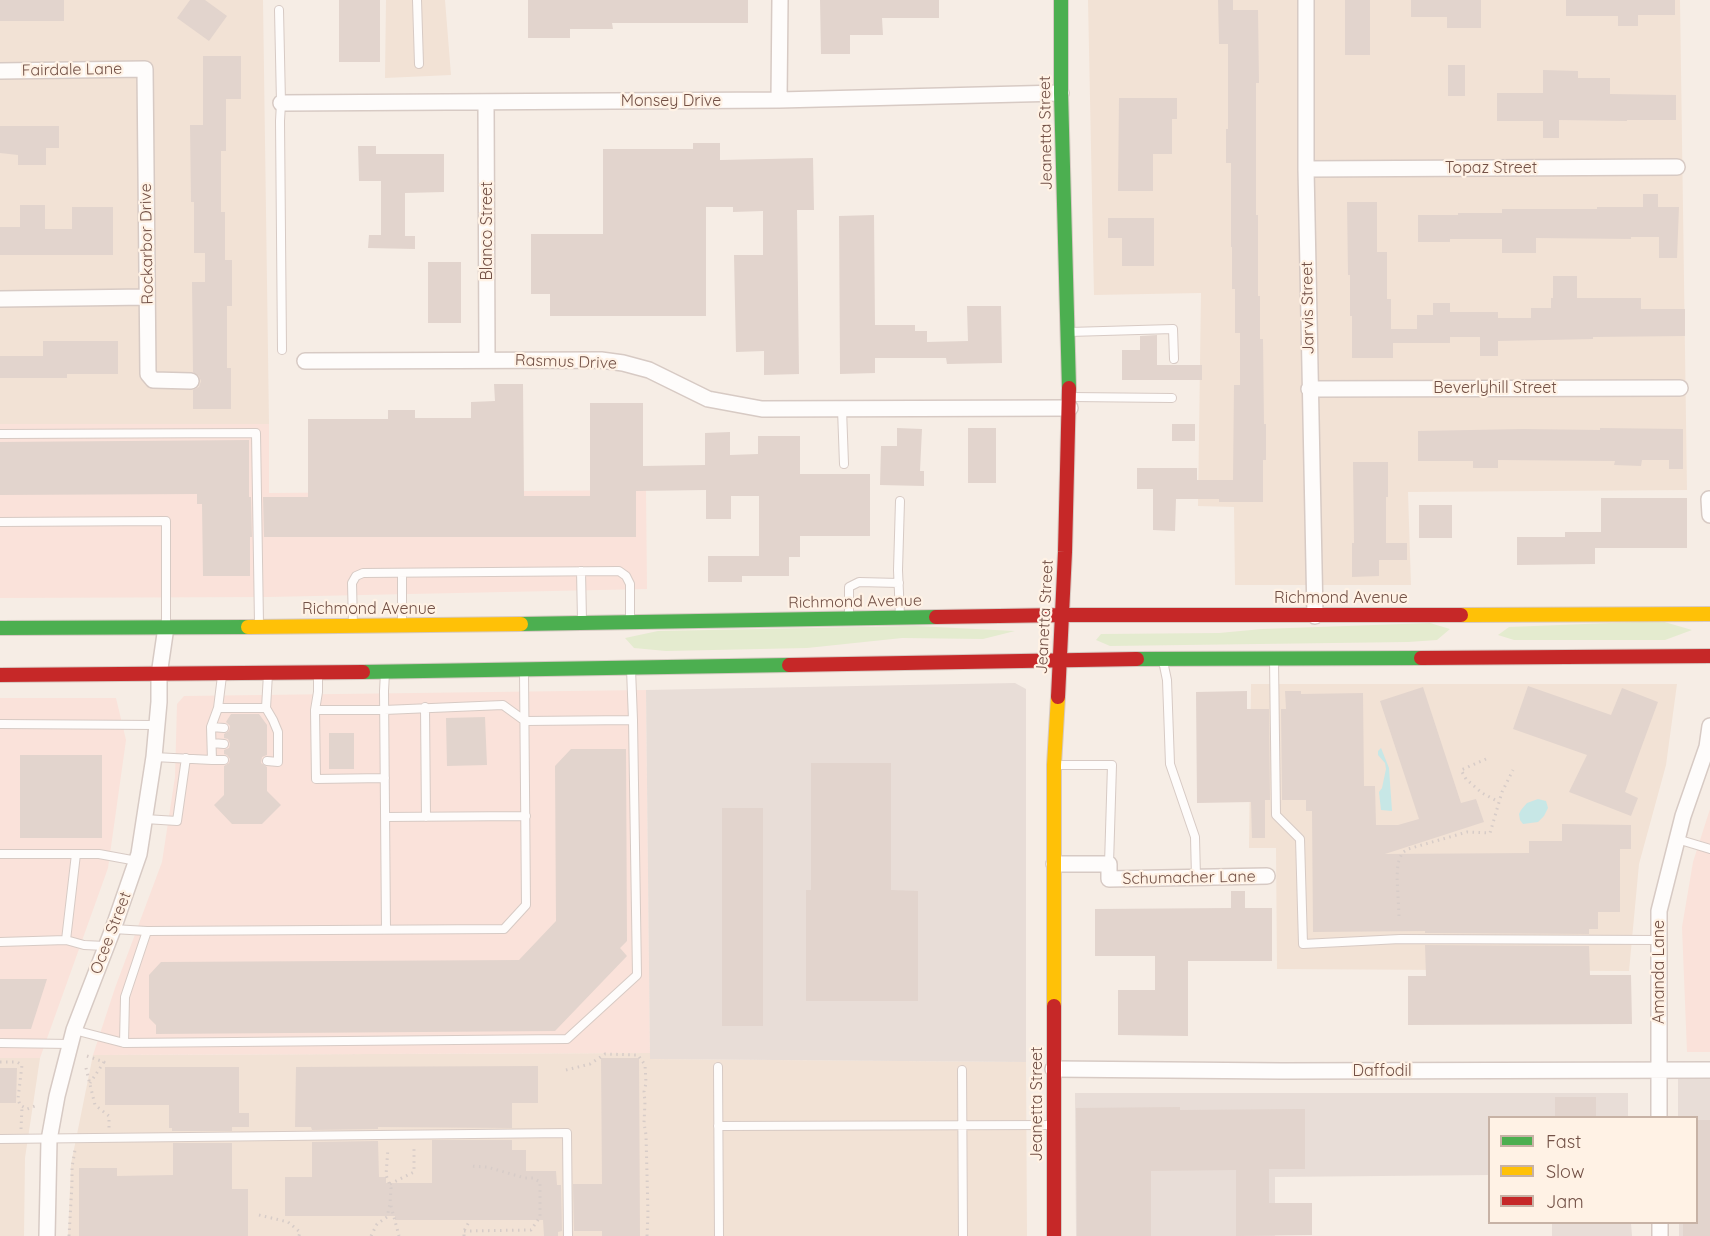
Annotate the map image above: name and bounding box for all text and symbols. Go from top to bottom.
street label: Fairdale Lane [22,60,122,80]
street label: Jeanetta Street [1035,75,1057,191]
street label: Monsey Drive [621,91,721,111]
street label: Topaz Street [1445,158,1537,178]
street label: Blanco Street [477,181,497,281]
street label: Rockarbor Drive [136,183,158,305]
street label: Jarvis Street [1298,261,1318,355]
street label: Rasmus Drive [515,351,617,373]
street label: Beverlyhill Street [1433,378,1557,398]
street label: Jeanetta Street [1032,559,1058,675]
street label: Richmond Avenue [1274,588,1408,608]
street label: Richmond Avenue [788,591,922,613]
street label: Richmond Avenue [302,599,436,619]
street label: Schumacher Lane [1122,867,1256,889]
street label: Ocee Street [86,889,136,977]
street label: Amanda Lane [1649,920,1669,1024]
street label: Jeanetta Street [1027,1047,1047,1161]
street label: Daffodil [1352,1061,1412,1081]
legend [1488,1116,1698,1224]
text: Fast [1546,1130,1581,1153]
text: Slow [1546,1160,1584,1183]
text: Jam [1546,1190,1584,1213]

